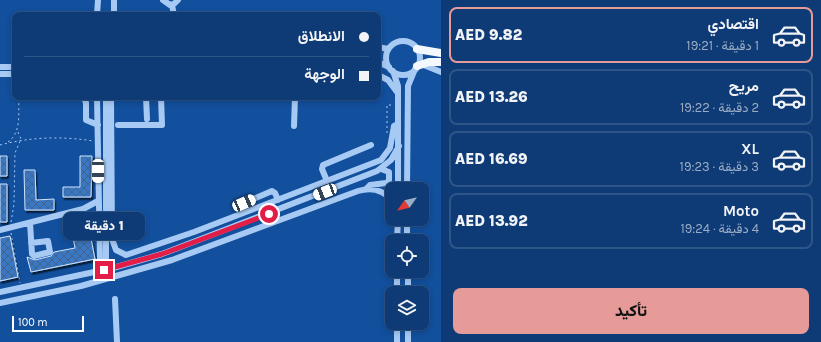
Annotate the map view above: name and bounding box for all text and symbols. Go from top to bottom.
text: اقتصادي [707,15,759,33]
icon: car [771,17,807,53]
text: AED 9.82 [455,26,522,44]
text: الانطلاق [298,27,345,45]
text: 1 دقيقة · 19:21 [686,38,759,53]
text: الوجهة [304,65,345,83]
text: مريح [729,77,759,95]
icon: car [771,79,807,115]
text: AED 13.26 [455,88,528,106]
text: 2 دقيقة · 19:22 [680,100,759,115]
text: XL [741,140,759,158]
icon: car [771,141,807,177]
text: AED 16.69 [455,150,528,168]
car [92,159,104,183]
text: 3 دقيقة · 19:23 [680,159,759,174]
car [312,182,338,202]
north arrow [385,182,429,226]
map controls [385,182,429,330]
car [231,193,257,213]
text: Moto [723,202,759,220]
icon: car [771,203,807,239]
route start [260,205,278,223]
callout: 1 دقيقة [63,212,145,240]
text: AED 13.92 [455,212,528,230]
text: 1 دقيقة [84,218,124,233]
text: 4 دقيقة · 19:24 [680,221,759,236]
button: locate [385,234,429,278]
route end [95,261,113,279]
button: layers [385,286,429,330]
button: تأكيد [453,288,809,334]
scale bar [12,314,84,333]
text: 100 m [18,316,48,329]

